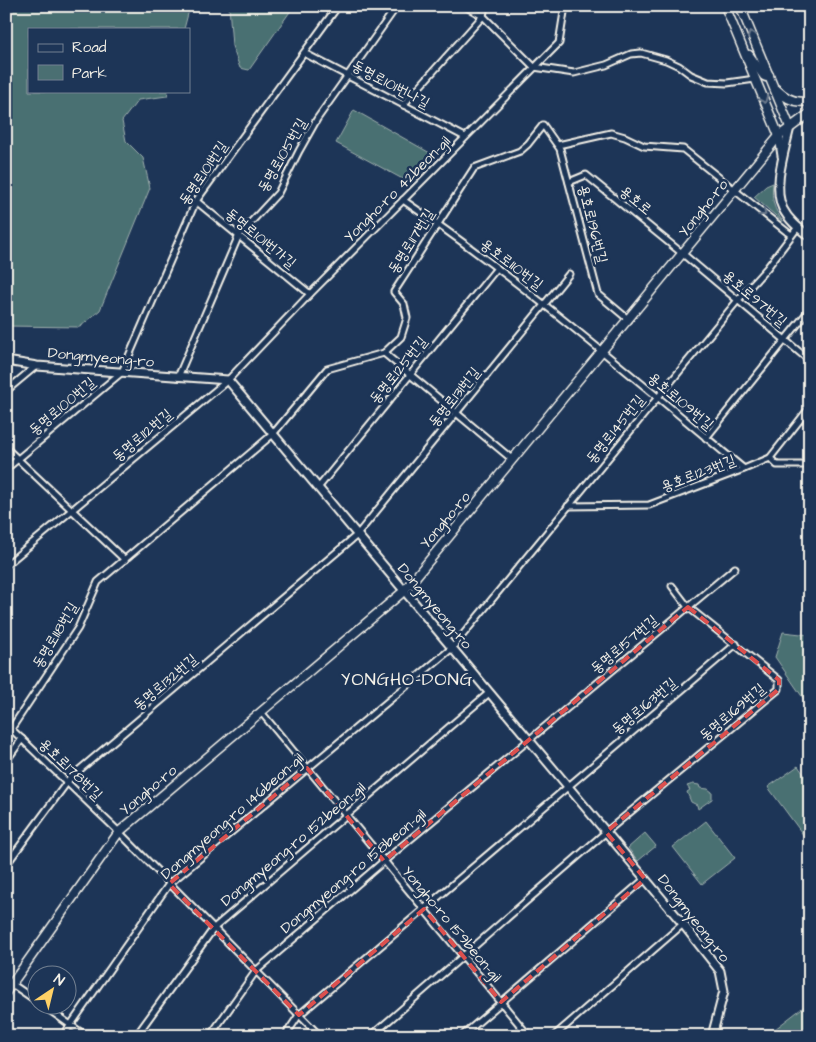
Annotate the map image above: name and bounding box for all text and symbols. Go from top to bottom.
legend [28,28,190,92]
one-way arrow [747,30,758,39]
text: Road [72,37,107,58]
street label: 동명로101번나길 [348,55,434,114]
text: Park [72,63,107,84]
one-way arrow [758,95,768,104]
street label: 동명로105번길 [253,114,312,196]
street label: Yongho-ro 42beon-gil [339,131,456,248]
street label: 동명로101번길 [174,137,233,210]
street label: Yongho-ro [674,174,734,242]
street label: 용호로 [615,181,656,220]
street label: 용호로196번길 [573,183,612,266]
street label: 동명로101번가길 [221,203,301,274]
street label: 동명로117번길 [383,205,440,278]
one-way arrow [757,208,766,216]
street label: 용호로110번길 [476,234,547,295]
street label: 용호로97번길 [718,265,791,332]
street label: 동명로125번길 [365,332,432,409]
street label: Dongmyeong-ro [47,342,155,374]
street label: 동명로131번길 [424,363,485,432]
street label: 용호로109번길 [643,368,718,435]
street label: 동명로100번길 [24,372,100,441]
street label: 동명로145번길 [581,390,650,468]
street label: 동명로112번길 [108,404,177,467]
street label: 용호로123번길 [658,450,739,497]
street label: Yongho-ro [415,487,477,554]
street label: Dongmyeong-ro [392,559,477,655]
street label: 동명로118번길 [27,598,83,672]
street label: 동명로157번길 [586,610,663,679]
street label: 동명로132번길 [129,649,202,716]
district label: YONGHO-DONG [341,667,473,692]
street label: 동명로163번길 [607,673,681,740]
street label: 동명로169번길 [695,679,770,746]
street label: 용호로178번길 [34,734,107,805]
street label: Dongmyeong-ro 146beon-gil [156,748,309,885]
street label: Yongho-ro [115,760,183,821]
street label: Dongmyeong-ro 152beon-gil [216,777,371,912]
street label: Dongmyeong-ro 158beon-gil [276,804,431,939]
street label: Yongho-ro 159beon-gil [396,862,506,987]
street label: Dongmyeong-ro [652,870,735,968]
north arrow [28,964,78,1014]
text: N [50,969,68,991]

